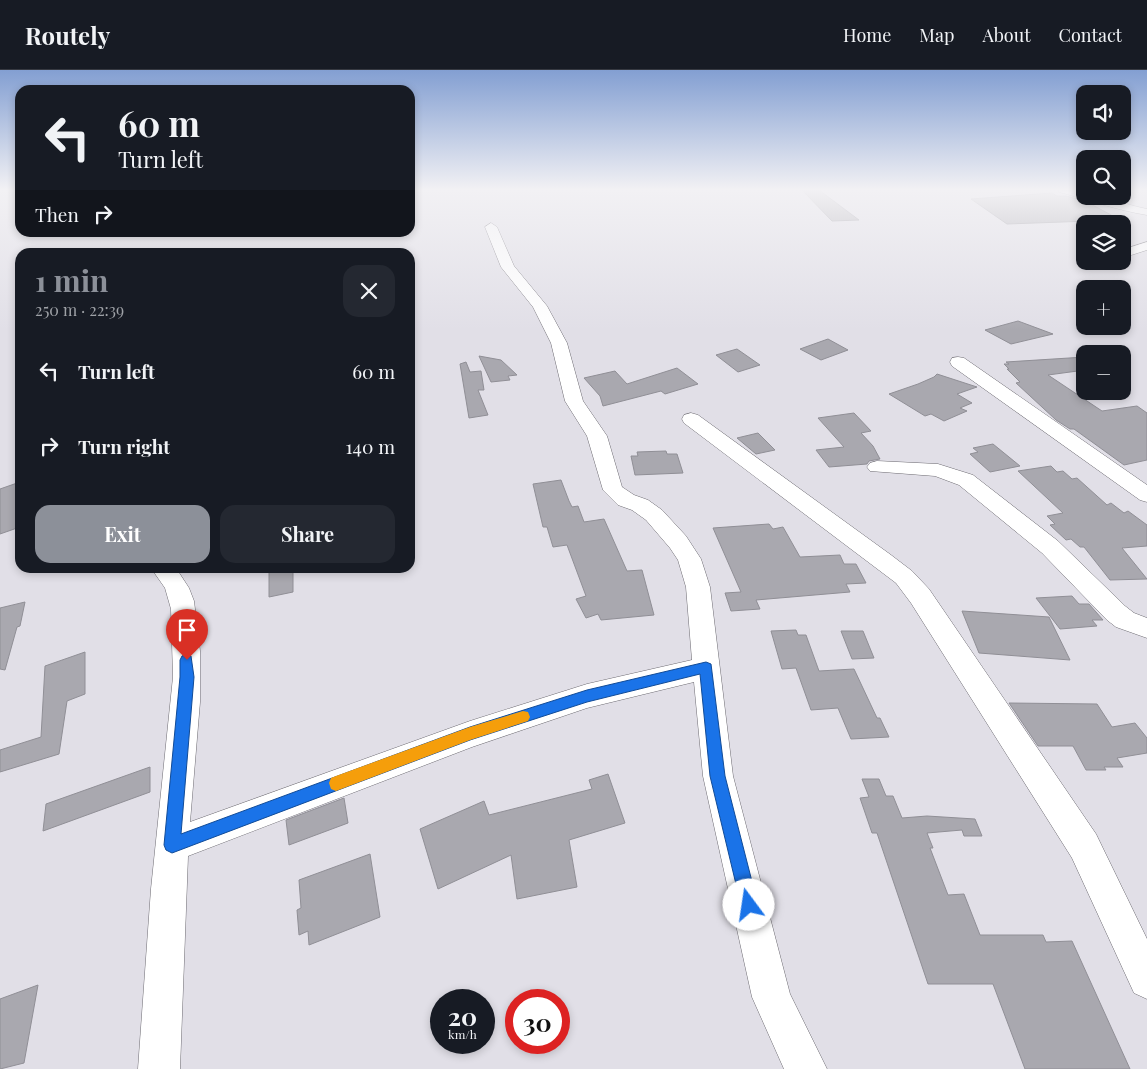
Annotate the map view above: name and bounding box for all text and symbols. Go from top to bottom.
text: Routely [25,19,110,51]
text: Home [843,23,891,47]
text: Map [919,23,954,47]
text: About [982,23,1031,47]
text: Contact [1059,23,1122,47]
map controls [1076,85,1131,400]
button: sound [1076,85,1131,140]
text: 60 m [118,99,200,146]
icon: left [35,105,100,170]
text: Turn left [118,144,203,174]
button: search [1076,150,1131,205]
icon: right [89,200,117,228]
text: Then [35,201,79,227]
button: layers [1076,215,1131,270]
text: 1 min [35,260,109,300]
button: close [343,265,395,317]
button: + [1076,280,1131,335]
text: 250 m · 22:39 [35,299,124,320]
button: − [1076,345,1131,400]
icon: left [35,357,63,385]
text: Turn left [78,358,155,384]
text: 60 m [352,358,395,384]
icon: right [35,432,63,460]
text: Turn right [78,433,170,459]
text: 140 m [346,433,395,459]
button: Exit [35,505,210,563]
button: Share [220,505,395,563]
pin [166,609,208,660]
icon: arrive [173,616,201,644]
position arrow [722,878,774,930]
speed limit sign: 30 [505,989,570,1054]
text: 20 [448,999,477,1032]
text: km/h [448,1026,477,1042]

